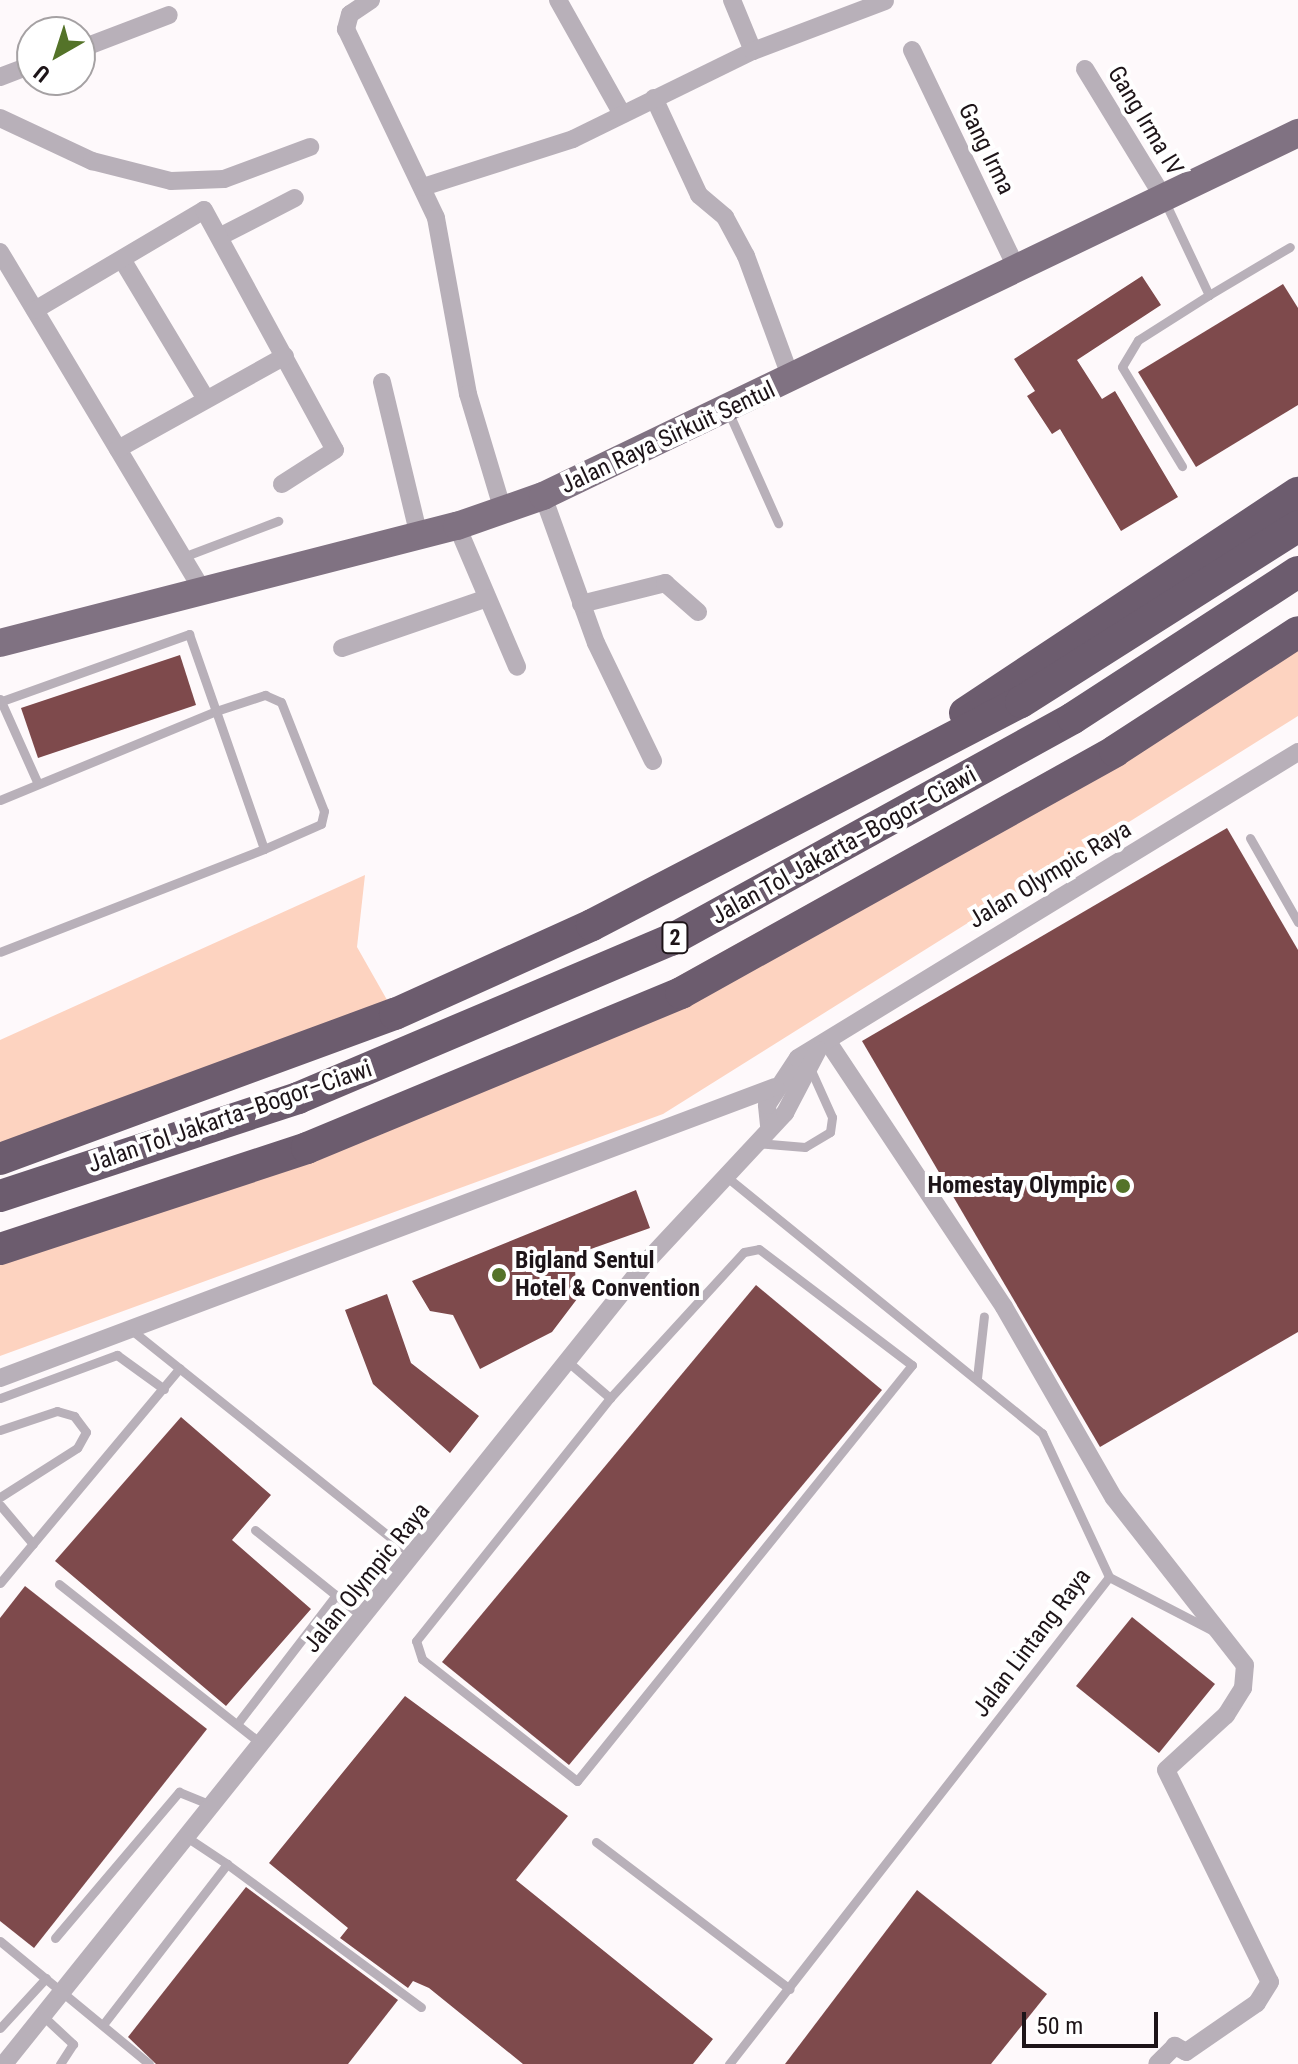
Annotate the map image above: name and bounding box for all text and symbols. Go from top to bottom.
north arrow [16,16,96,96]
text: U [29,60,55,87]
street label: Gang Irma IV [1101,61,1189,181]
street label: Gang Irma [952,99,1020,199]
street label: Jalan Raya Sirkuit Sentul [556,376,780,500]
street label: Jalan Tol Jakarta–Bogor–Ciawi [706,761,982,931]
street label: Jalan Olympic Raya [963,815,1137,935]
road number: 2 [661,920,689,956]
street label: Jalan Tol Jakarta–Bogor–Ciawi [84,1055,376,1179]
place label: Homestay Olympic [927,1172,1107,1200]
marker: Homestay Olympic [1114,1177,1132,1195]
place label: Bigland Sentul Hotel & Convention [515,1247,700,1303]
marker: Bigland Sentul Hotel & Convention [490,1266,508,1284]
street label: Jalan Olympic Raya [298,1497,436,1659]
street label: Jalan Lintang Raya [967,1563,1097,1723]
scale bar [1026,1996,1162,2046]
text: 50 m [1036,2012,1083,2040]

